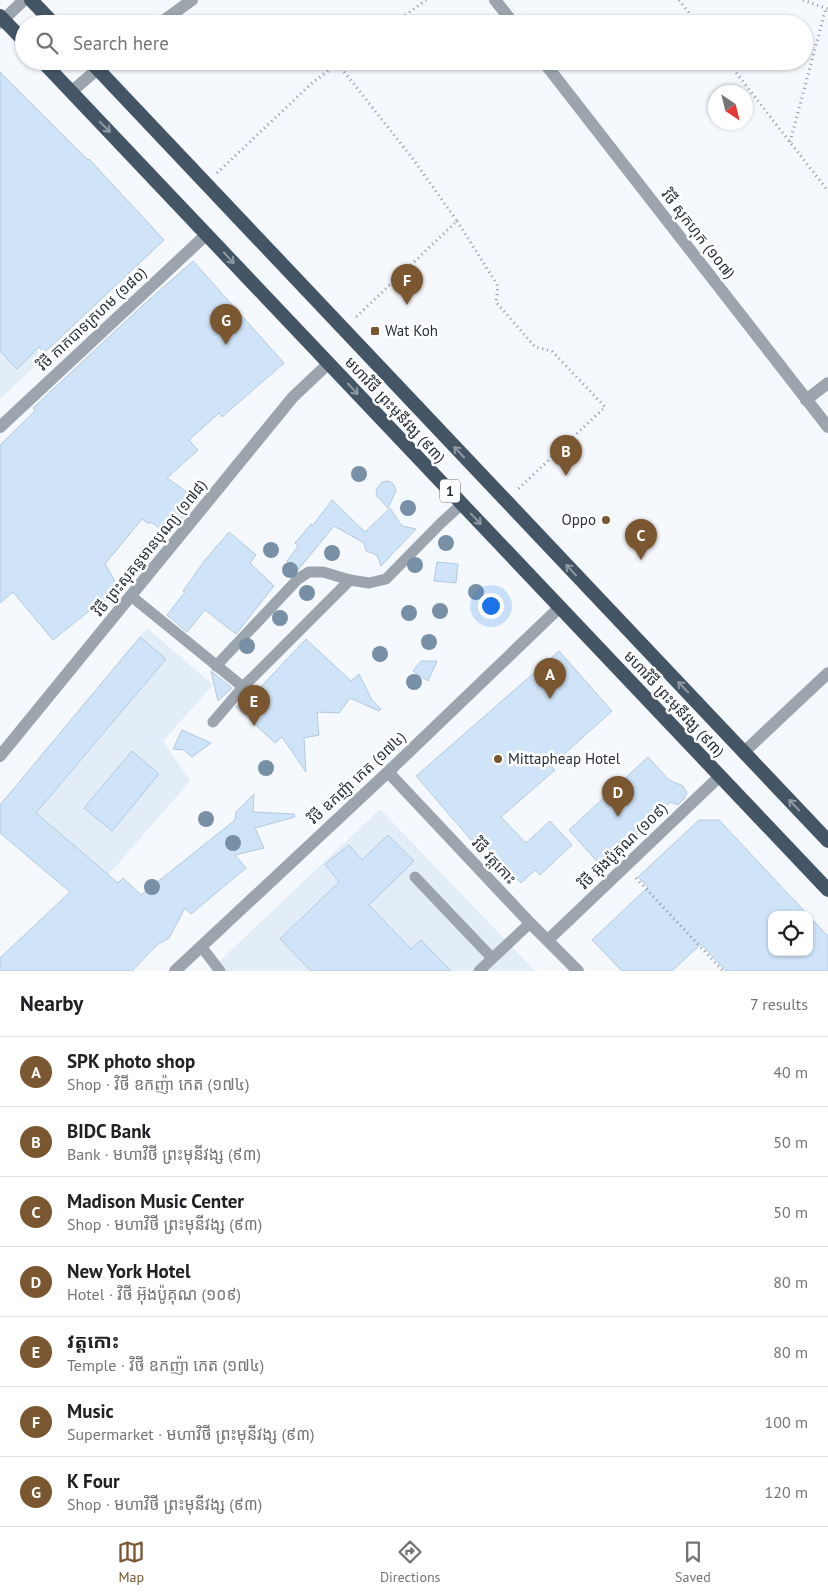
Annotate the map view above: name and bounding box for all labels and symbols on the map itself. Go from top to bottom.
north arrow [708,85,753,130]
one-way arrow [99,121,111,134]
street label: វិថី សុកហុក (១០៧) [657,185,739,283]
one-way arrow [223,251,235,264]
street label: វិថី កាកបាទក្រហម (១៨០) [33,263,150,374]
pin: F [391,264,423,305]
pin: G [210,304,242,345]
place label: Wat Koh [385,321,438,340]
marker: Wat Koh [369,325,381,337]
street label: មហាវិថី ព្រះមុនីវង្ស (៩៣) [341,352,450,467]
one-way arrow [347,382,359,395]
pin: B [550,435,582,476]
one-way arrow [453,445,465,458]
street label: វិថី ព្រះសុគន្ធមានបុណ្យ (១៧៨) [89,476,211,620]
road number: 1 [440,480,460,502]
place label: Oppo [561,510,596,529]
one-way arrow [470,513,482,525]
marker: Oppo [600,514,612,526]
pin: C [625,519,657,560]
one-way arrow [565,563,577,576]
your location [478,593,504,619]
street label: មហាវិថី ព្រះមុនីវង្ស (៩៣) [620,646,729,761]
pin: A [534,658,566,699]
one-way arrow [677,681,689,694]
pin: E [238,685,270,726]
street label: វិថី ឧកញ៉ា កេត (១៧៤) [304,727,409,828]
place label: Mittapheap Hotel [508,749,621,768]
marker: Mittapheap Hotel [492,753,504,765]
pin: D [602,776,634,817]
street label: វិថី អ៊ុងប៉ូគុណ (១០៩) [574,798,671,893]
one-way arrow [788,799,800,812]
street label: វិថី វត្តកោះ [468,833,521,888]

